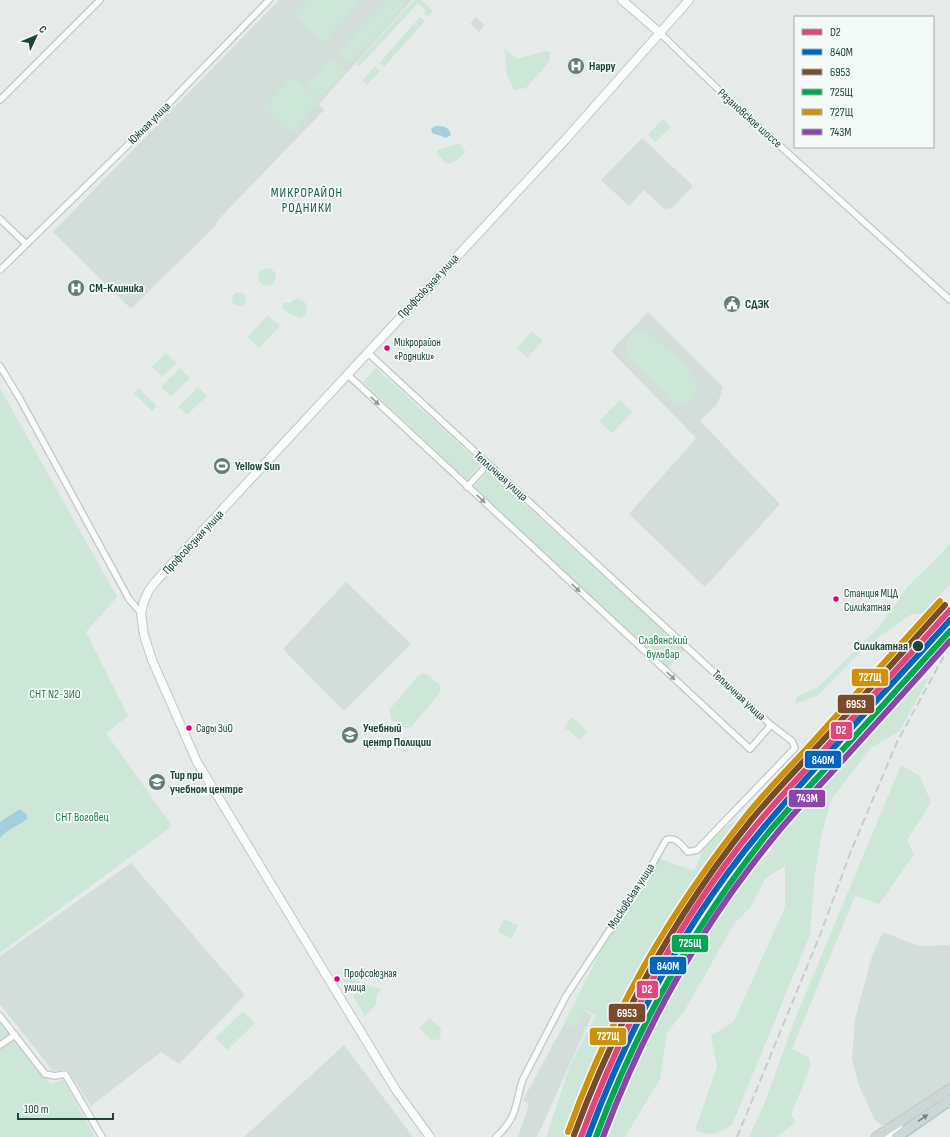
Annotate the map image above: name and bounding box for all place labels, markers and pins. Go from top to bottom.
hospital icon: Happy [566,56,586,76]
place label: Happy [589,59,616,74]
hospital icon: СМ-Клиника [66,278,86,298]
place label: СМ-Клиника [89,281,144,296]
public building icon: СДЭК [722,294,742,314]
place label: СДЭК [745,297,769,312]
place label: Микрорайон «Родники» [394,336,441,363]
marker: Микрорайон «Родники» [382,343,392,353]
sports icon: Yellow Sun [212,456,232,476]
place label: Yellow Sun [235,459,280,474]
place label: Станция МЦД Силикатная [844,587,899,614]
marker: Станция МЦД Силикатная [831,594,841,604]
place label: Силикатная [854,639,908,654]
marker: Силикатная [911,639,925,653]
place label: Учебный центр Полиции [363,721,431,750]
place label: Сады ЗиО [196,722,233,735]
marker: Сады ЗиО [184,723,194,733]
school or university icon: Учебный центр Полиции [340,725,360,745]
place label: Тир при учебном центре [170,768,243,797]
school or university icon: Тир при учебном центре [147,772,167,792]
place label: Профсоюзная улица [344,967,397,994]
marker: Профсоюзная улица [332,974,342,984]

